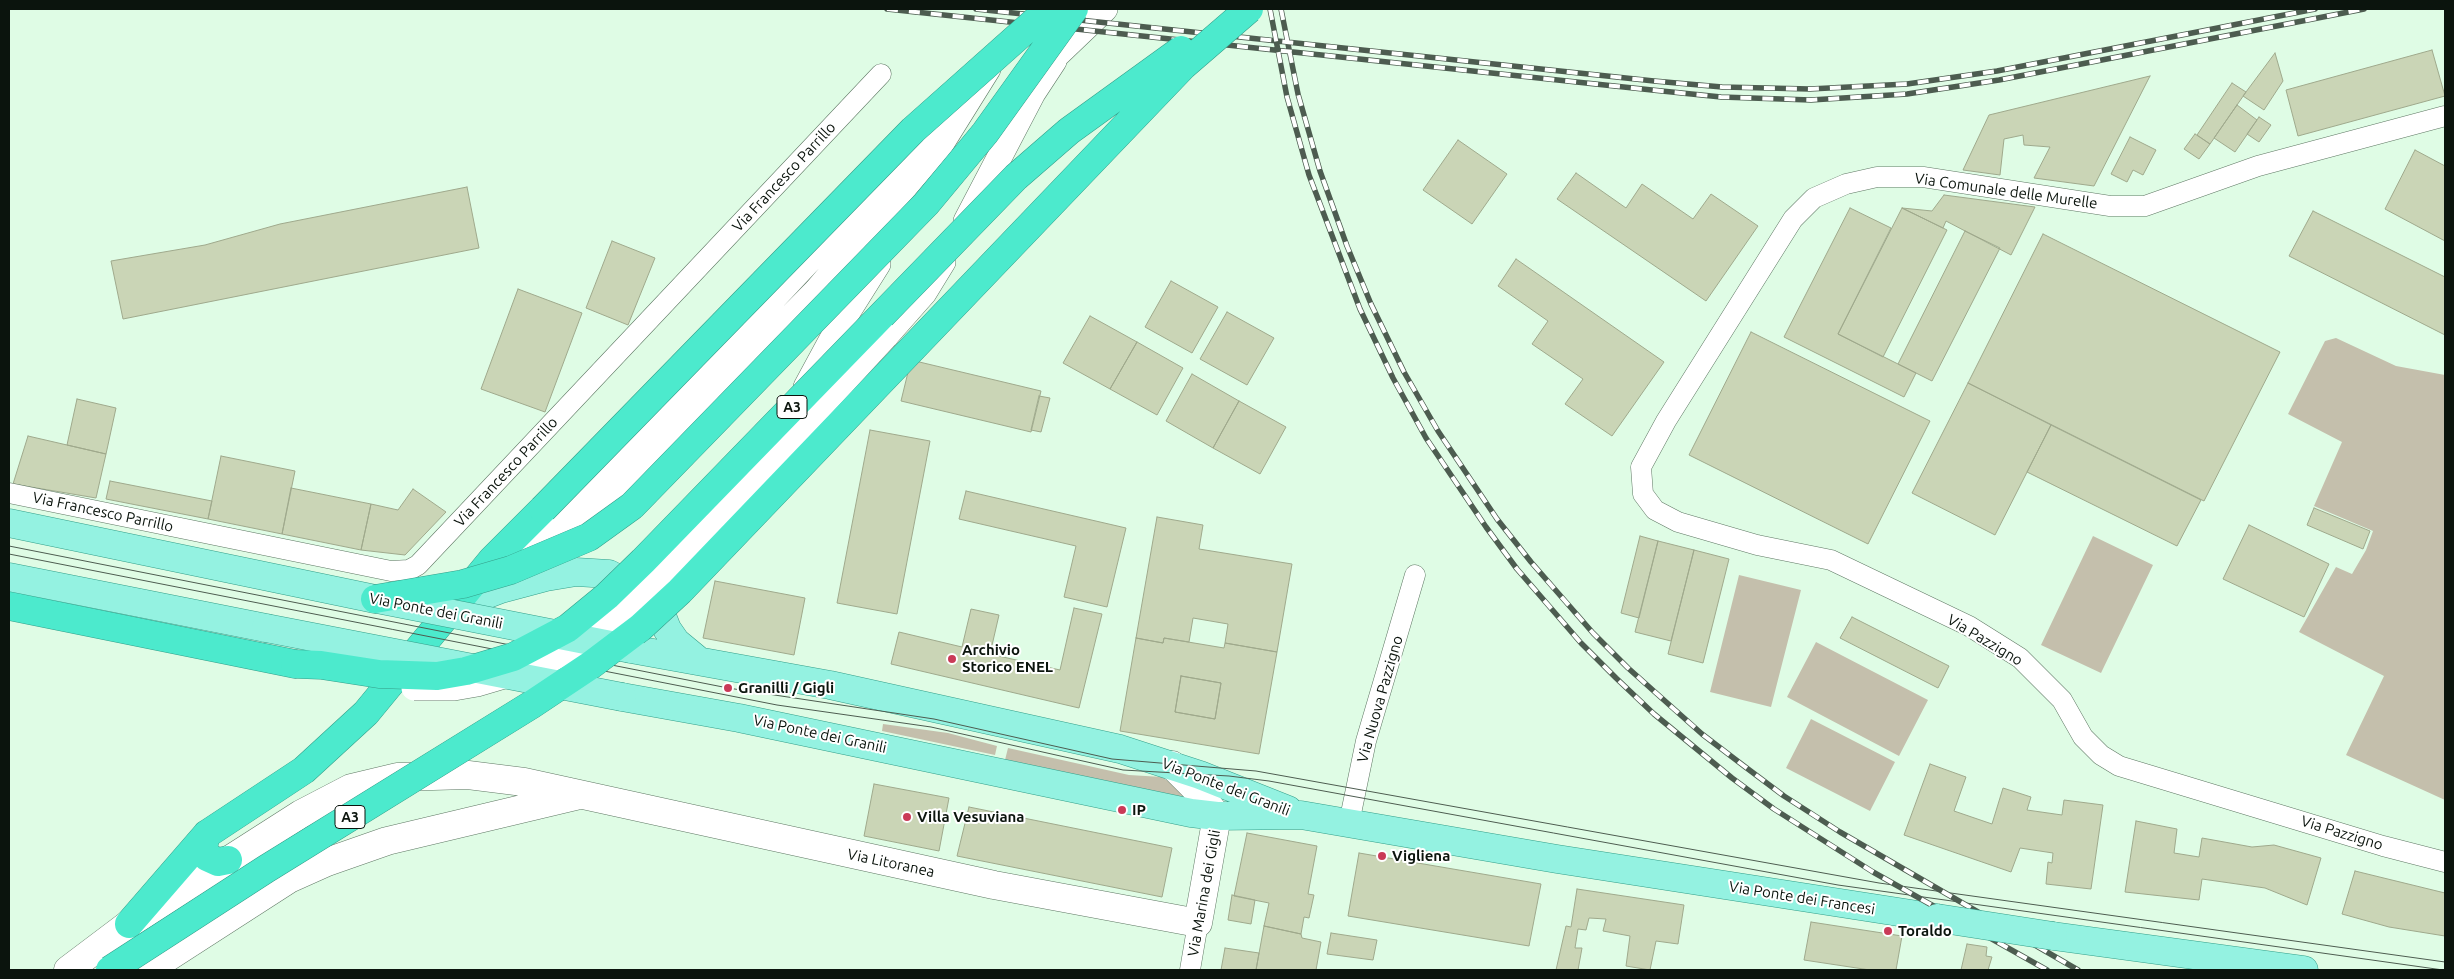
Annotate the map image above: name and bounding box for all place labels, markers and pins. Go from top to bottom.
place label: Archivio Storico ENEL [962,641,1053,676]
marker: Archivio Storico ENEL [946,653,958,665]
place label: Granilli / Gigli [738,679,834,697]
marker: Granilli / Gigli [722,682,734,694]
place label: IP [1132,801,1146,819]
marker: IP [1116,804,1128,816]
place label: Villa Vesuviana [917,808,1024,826]
marker: Villa Vesuviana [901,811,913,823]
place label: Vigliena [1392,847,1450,865]
marker: Vigliena [1376,850,1388,862]
place label: Toraldo [1898,922,1952,940]
marker: Toraldo [1882,925,1894,937]

